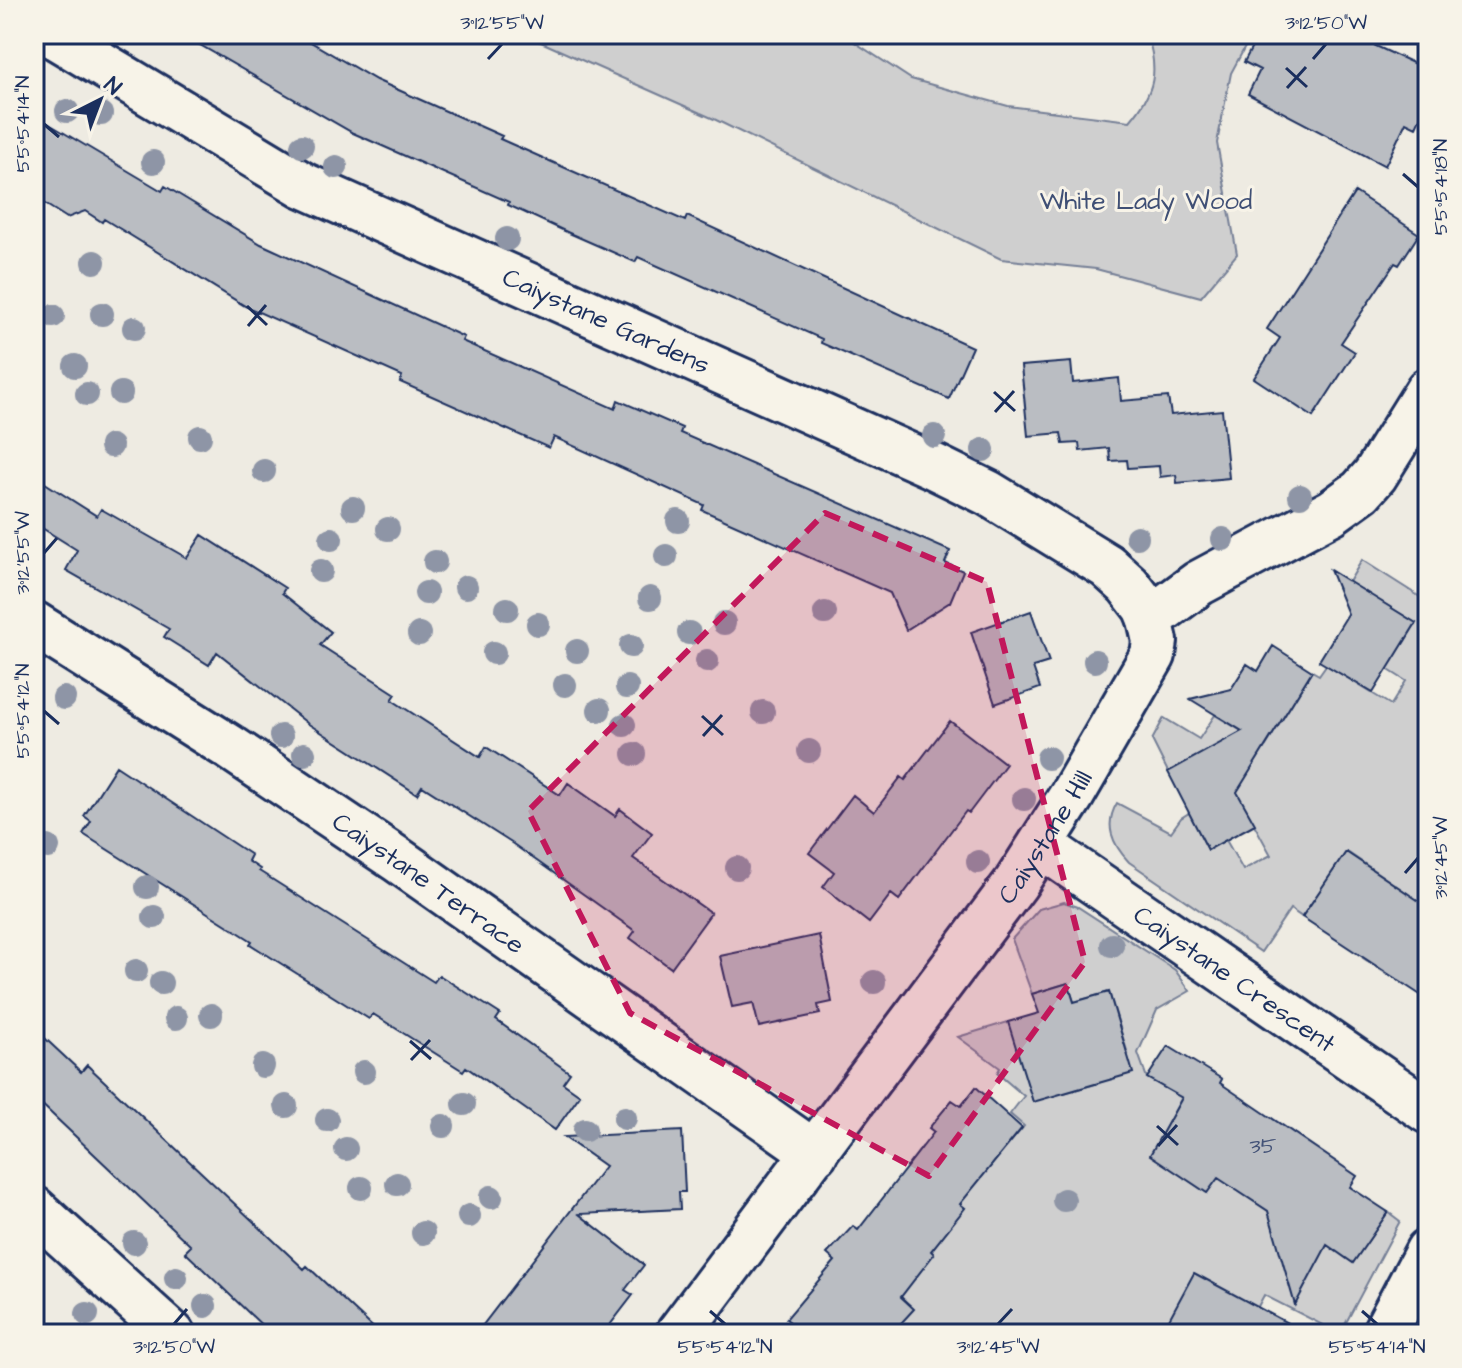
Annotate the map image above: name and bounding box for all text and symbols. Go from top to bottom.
text: 3°12'55"W [460,9,544,37]
text: 3°12'50"W [1285,9,1367,37]
north arrow [60,60,140,140]
text: N [97,70,128,103]
text: 55°54'14"N [9,75,37,173]
text: 55°54'18"N [1427,139,1455,235]
park label: White Lady Wood [1040,183,1252,221]
street label: Caiystane Gardens [497,259,715,383]
text: 3°12'55"W [9,511,37,595]
text: 55°54'12"N [9,664,37,759]
street label: Caiystane Hill [989,764,1102,912]
street label: Caiystane Terrace [325,804,532,963]
text: 3°12'45"W [1427,816,1455,900]
street label: Caiystane Crescent [1126,897,1343,1062]
house number: 35 [1250,1131,1277,1162]
text: 3°12'50"W [133,1333,215,1361]
text: 55°54'12"N [678,1333,773,1361]
text: 3°12'45"W [956,1333,1040,1361]
text: 55°54'14"N [1328,1333,1426,1361]

